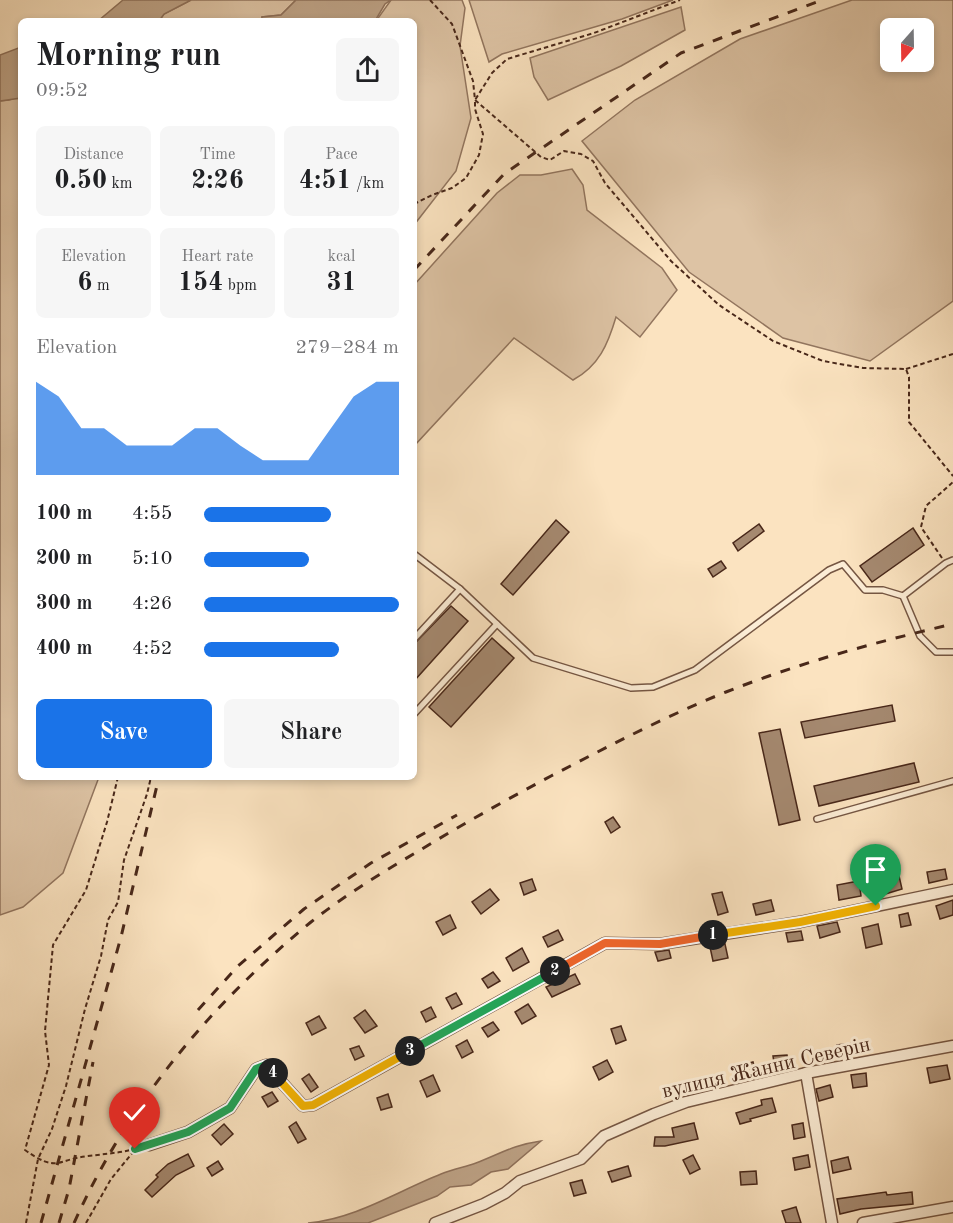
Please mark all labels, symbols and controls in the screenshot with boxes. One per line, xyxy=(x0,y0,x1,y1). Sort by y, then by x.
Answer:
north arrow xyxy=(880,18,934,72)
map controls xyxy=(880,18,934,72)
button: share xyxy=(336,38,399,101)
text: Morning run xyxy=(36,40,221,73)
text: 09:52 xyxy=(36,81,88,101)
text: Distance xyxy=(63,147,124,163)
text: Time xyxy=(200,147,235,163)
text: Pace xyxy=(325,147,358,163)
text: 0.50 xyxy=(54,168,107,194)
text: 2:26 xyxy=(191,168,244,194)
text: 4:51 xyxy=(299,168,351,194)
text: km xyxy=(107,176,133,192)
text: /km xyxy=(351,176,384,192)
text: Elevation xyxy=(61,249,126,265)
text: Heart rate xyxy=(182,249,253,265)
text: kcal xyxy=(328,249,355,265)
text: 6 xyxy=(77,270,92,296)
text: 154 xyxy=(178,270,223,296)
text: 31 xyxy=(326,270,357,296)
text: m xyxy=(92,278,110,294)
text: bpm xyxy=(223,278,257,294)
text: Elevation xyxy=(36,338,117,358)
text: 279–284 m xyxy=(296,338,399,358)
text: 100 m xyxy=(36,504,92,524)
text: 4:55 xyxy=(132,504,172,524)
text: 200 m xyxy=(36,549,92,569)
text: 5:10 xyxy=(132,549,172,569)
text: 300 m xyxy=(36,594,92,614)
text: 4:26 xyxy=(132,594,172,614)
text: 400 m xyxy=(36,639,92,659)
text: 4:52 xyxy=(132,639,172,659)
button: Save xyxy=(36,699,212,768)
button: Share xyxy=(224,699,399,768)
pin xyxy=(850,844,901,906)
icon: arrive xyxy=(859,853,892,886)
pin: 1 xyxy=(698,920,728,950)
text: 1 xyxy=(708,927,718,943)
pin: 2 xyxy=(540,956,570,986)
text: 2 xyxy=(550,963,560,979)
street label: вулиця Жанни Северін xyxy=(660,1034,873,1103)
pin: 3 xyxy=(395,1036,425,1066)
text: 3 xyxy=(405,1043,415,1059)
pin: 4 xyxy=(258,1058,288,1088)
text: 4 xyxy=(268,1065,278,1081)
pin xyxy=(109,1087,160,1149)
icon: check xyxy=(118,1096,151,1129)

